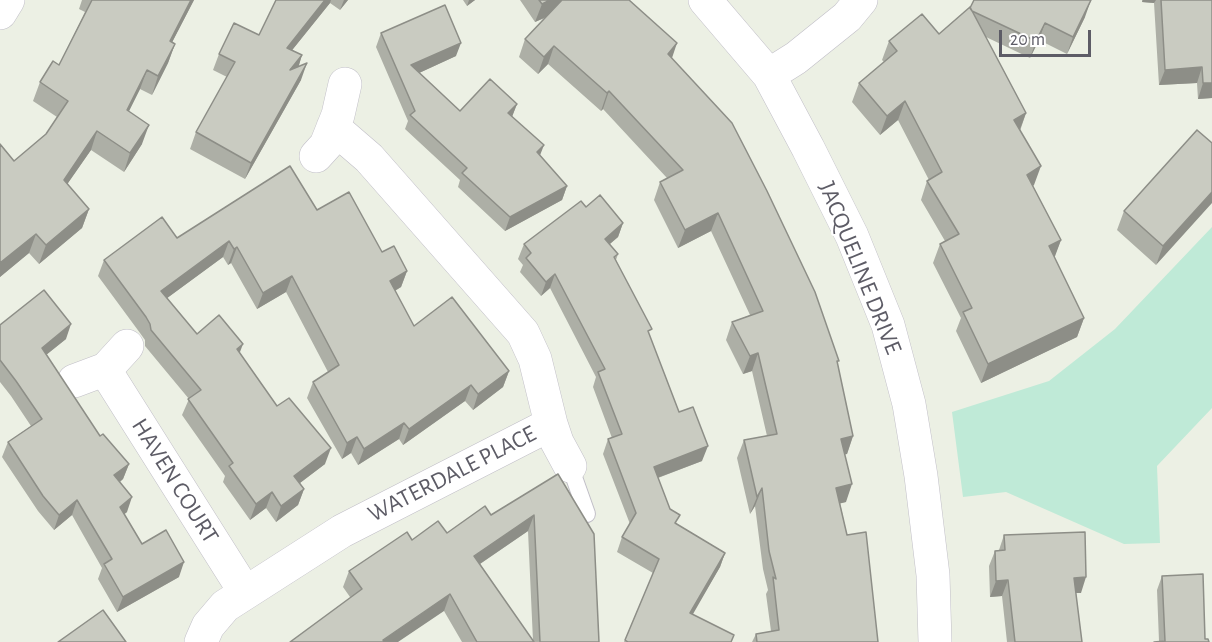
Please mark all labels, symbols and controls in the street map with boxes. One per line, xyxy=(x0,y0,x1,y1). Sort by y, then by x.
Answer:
scale bar xyxy=(1002,18,1094,56)
text: 20 m xyxy=(1010,31,1045,49)
street label: JACQUELINE DRIVE xyxy=(812,177,908,359)
street label: HAVEN COURT xyxy=(125,413,225,549)
street label: WATERDALE PLACE xyxy=(363,419,541,529)

